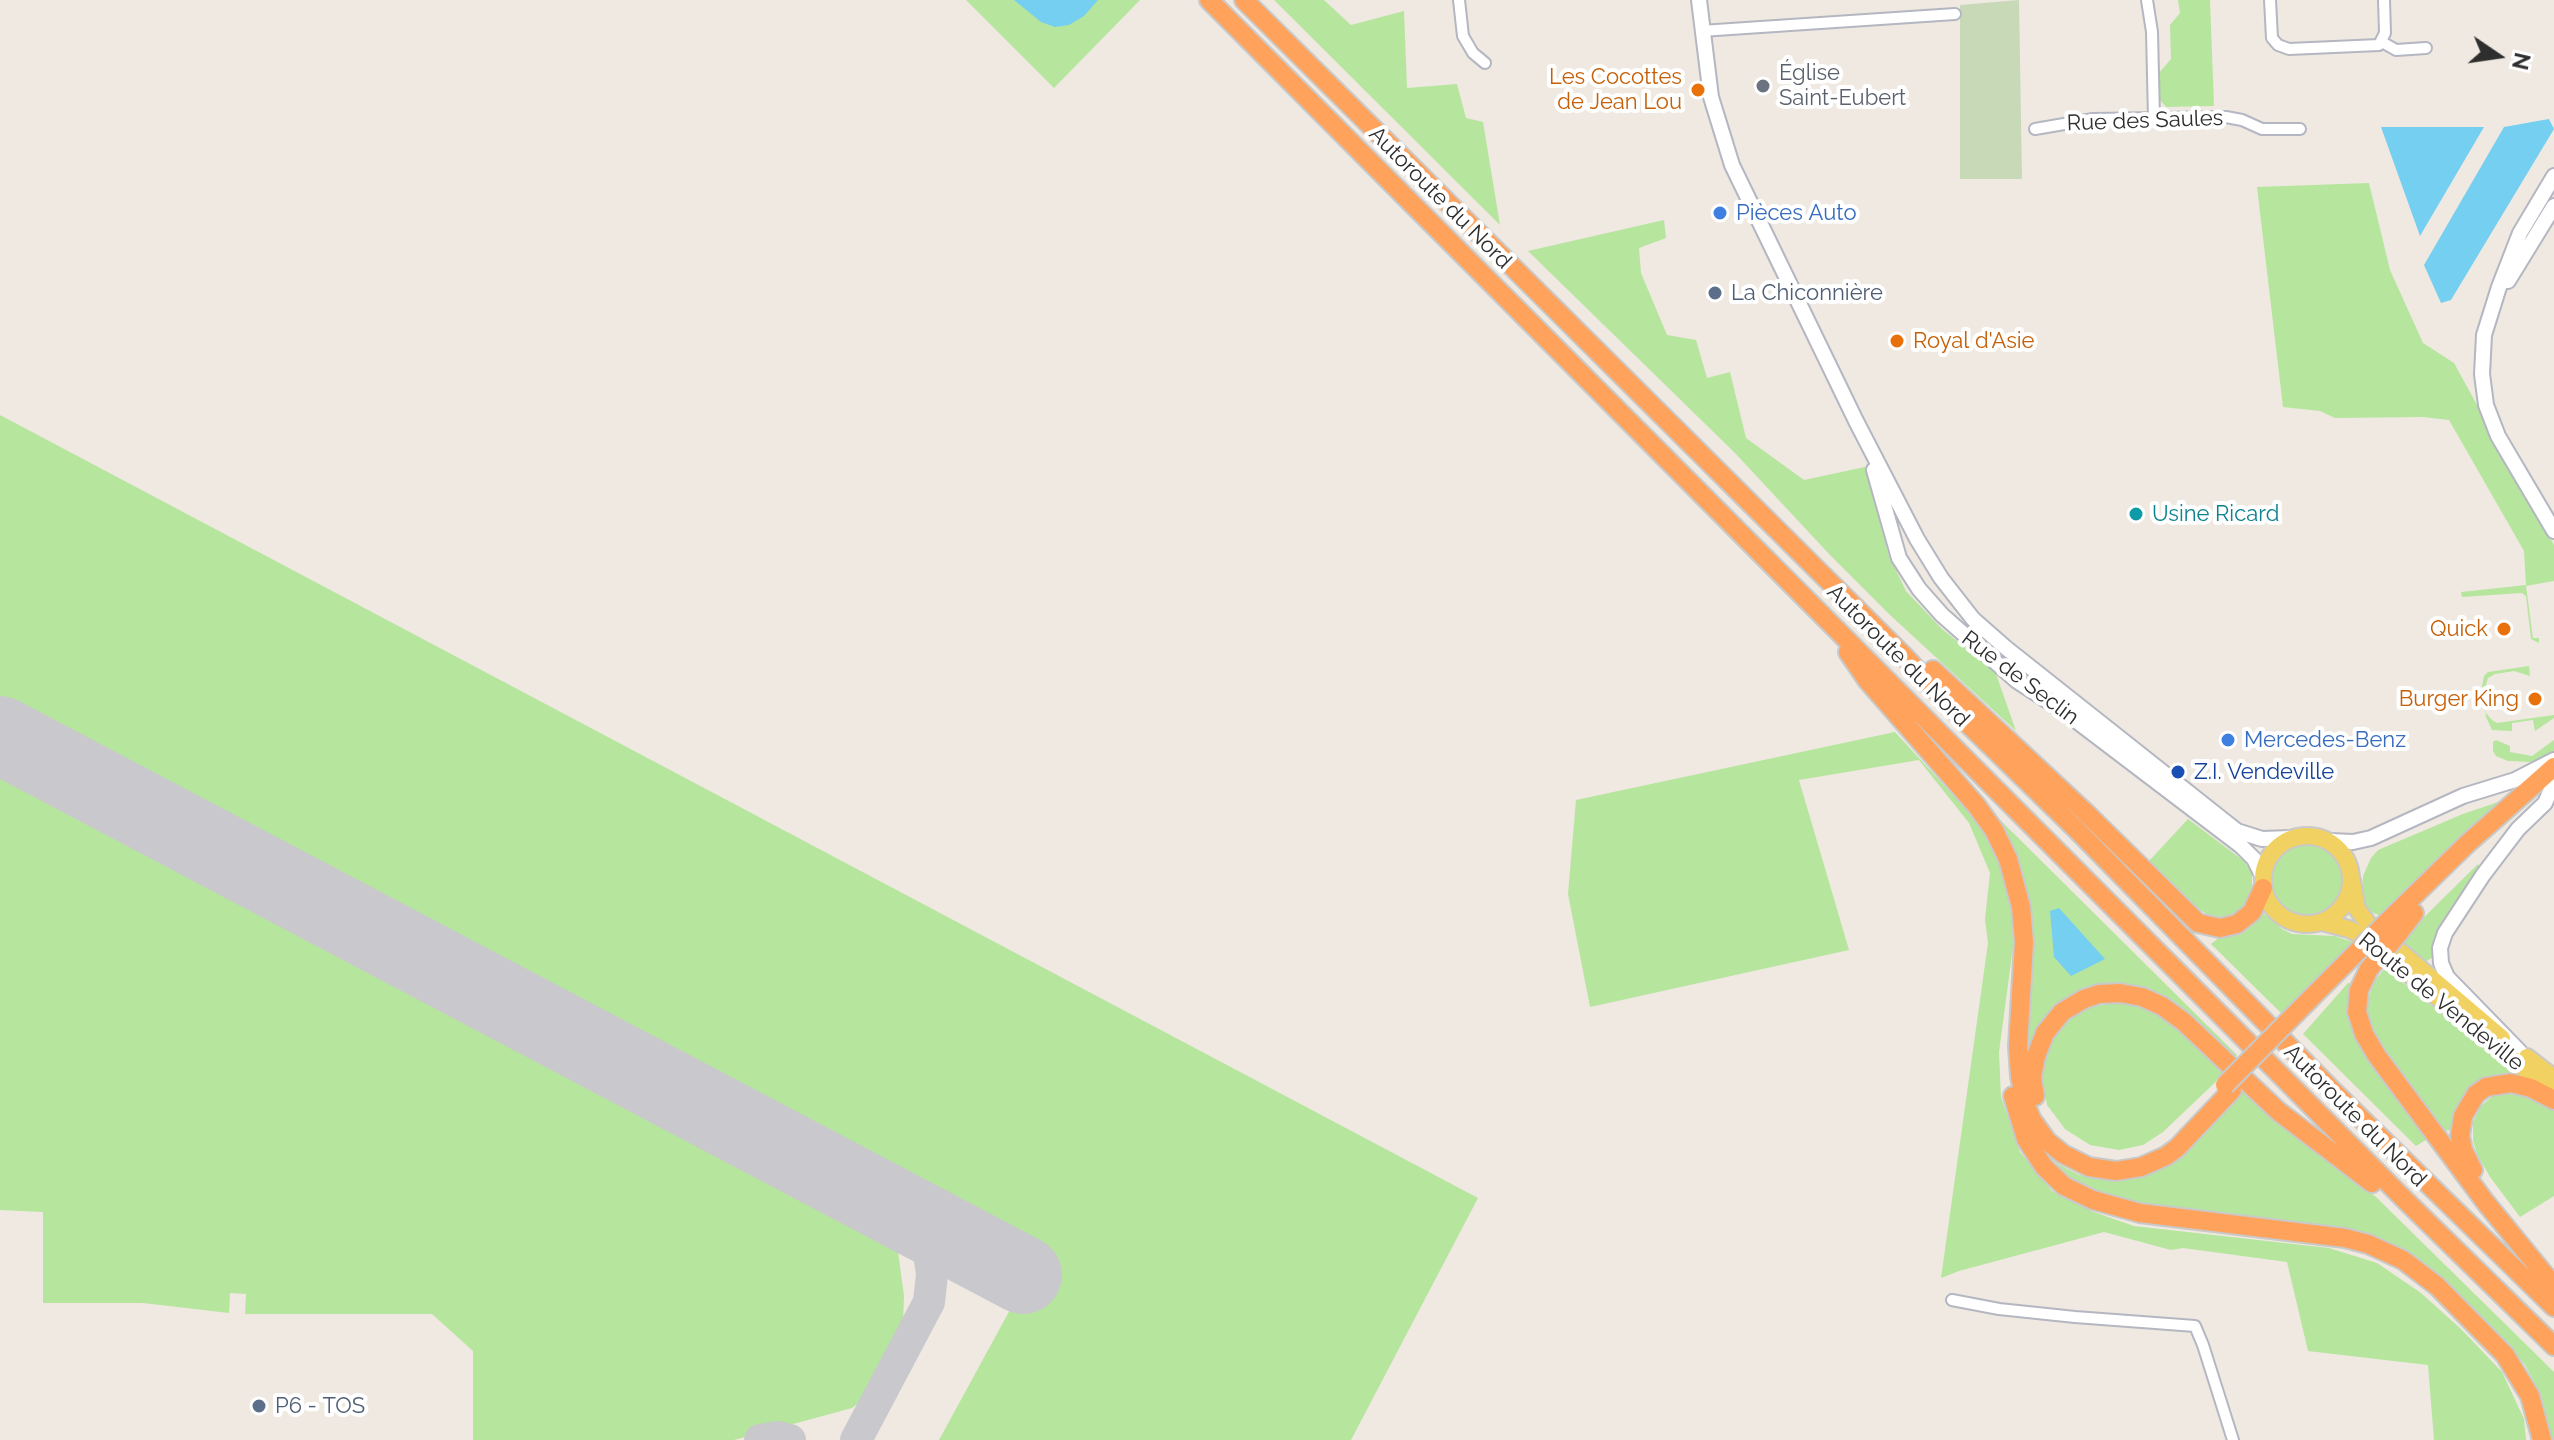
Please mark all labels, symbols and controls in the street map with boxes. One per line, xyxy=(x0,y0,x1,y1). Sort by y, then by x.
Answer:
north arrow xyxy=(2458,16,2538,96)
text: N xyxy=(2507,50,2536,72)
place label: Église Saint-Eubert xyxy=(1779,60,1906,112)
place label: Les Cocottes de Jean Lou xyxy=(1549,64,1682,116)
marker: Église Saint-Eubert xyxy=(1754,77,1772,95)
marker: Les Cocottes de Jean Lou xyxy=(1689,81,1707,99)
street label: Rue des Saules xyxy=(2066,105,2224,137)
street label: Autoroute du Nord xyxy=(1363,121,1517,275)
place label: Pièces Auto xyxy=(1736,200,1856,226)
marker: Pièces Auto xyxy=(1711,204,1729,222)
place label: La Chiconnière xyxy=(1731,280,1883,306)
marker: La Chiconnière xyxy=(1706,284,1724,302)
place label: Royal d'Asie xyxy=(1913,328,2035,354)
marker: Royal d'Asie xyxy=(1888,332,1906,350)
place label: Usine Ricard xyxy=(2152,501,2279,527)
marker: Usine Ricard xyxy=(2127,505,2145,523)
street label: Autoroute du Nord xyxy=(1821,579,1975,733)
place label: Quick xyxy=(2430,616,2488,642)
marker: Quick xyxy=(2495,620,2513,638)
street label: Rue de Seclin xyxy=(1956,625,2084,731)
place label: Burger King xyxy=(2399,686,2519,712)
marker: Burger King xyxy=(2526,690,2544,708)
place label: Mercedes-Benz xyxy=(2244,727,2406,753)
marker: Mercedes-Benz xyxy=(2219,731,2237,749)
place label: Z.I. Vendeville xyxy=(2194,759,2334,785)
marker: Z.I. Vendeville xyxy=(2169,763,2187,781)
street label: Route de Vendeville xyxy=(2353,927,2529,1077)
street label: Autoroute du Nord xyxy=(2278,1039,2432,1193)
place label: P6 - TOS xyxy=(275,1393,365,1419)
marker: P6 - TOS xyxy=(250,1397,268,1415)

